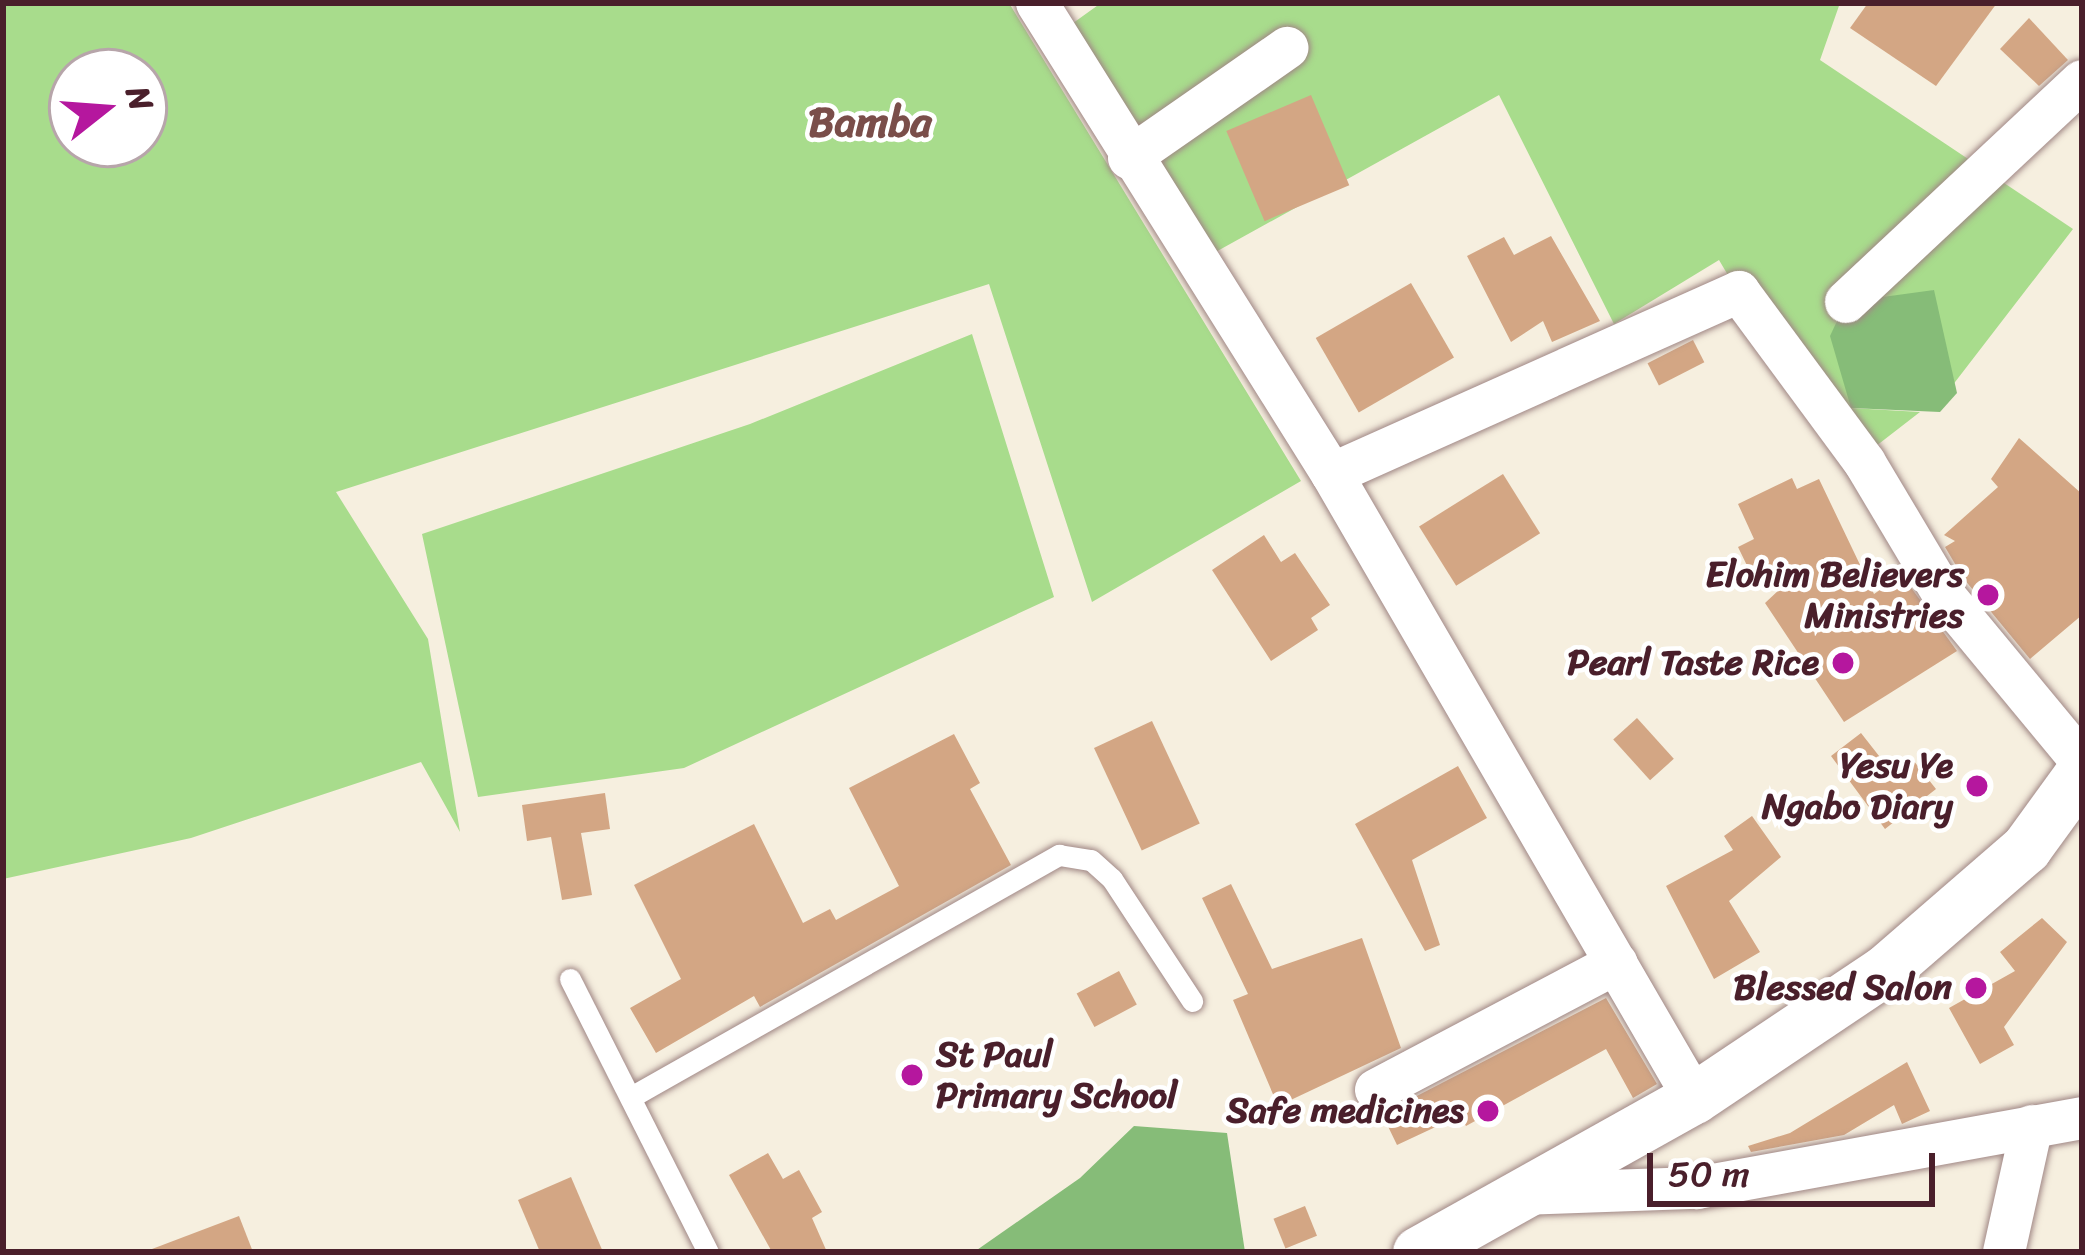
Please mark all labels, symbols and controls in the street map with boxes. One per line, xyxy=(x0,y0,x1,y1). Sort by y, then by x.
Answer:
north arrow xyxy=(48,48,168,168)
text: N xyxy=(108,79,171,118)
district label: Bamba xyxy=(808,97,932,147)
place label: Elohim Believers Ministries xyxy=(1704,552,1964,637)
marker: Elohim Believers Ministries xyxy=(1975,582,2001,608)
place label: Pearl Taste Rice xyxy=(1563,641,1819,685)
marker: Pearl Taste Rice xyxy=(1830,650,1856,676)
place label: Yesu Ye Ngabo Diary xyxy=(1762,743,1953,828)
marker: Yesu Ye Ngabo Diary xyxy=(1964,773,1990,799)
place label: Blessed Salon xyxy=(1734,966,1952,1010)
marker: Blessed Salon xyxy=(1963,975,1989,1001)
place label: St Paul Primary School xyxy=(936,1032,1177,1117)
marker: St Paul Primary School xyxy=(899,1062,925,1088)
place label: Safe medicines xyxy=(1222,1089,1464,1133)
marker: Safe medicines xyxy=(1475,1098,1501,1124)
scale bar xyxy=(1653,1129,1941,1203)
text: 50 m xyxy=(1668,1142,1750,1206)

